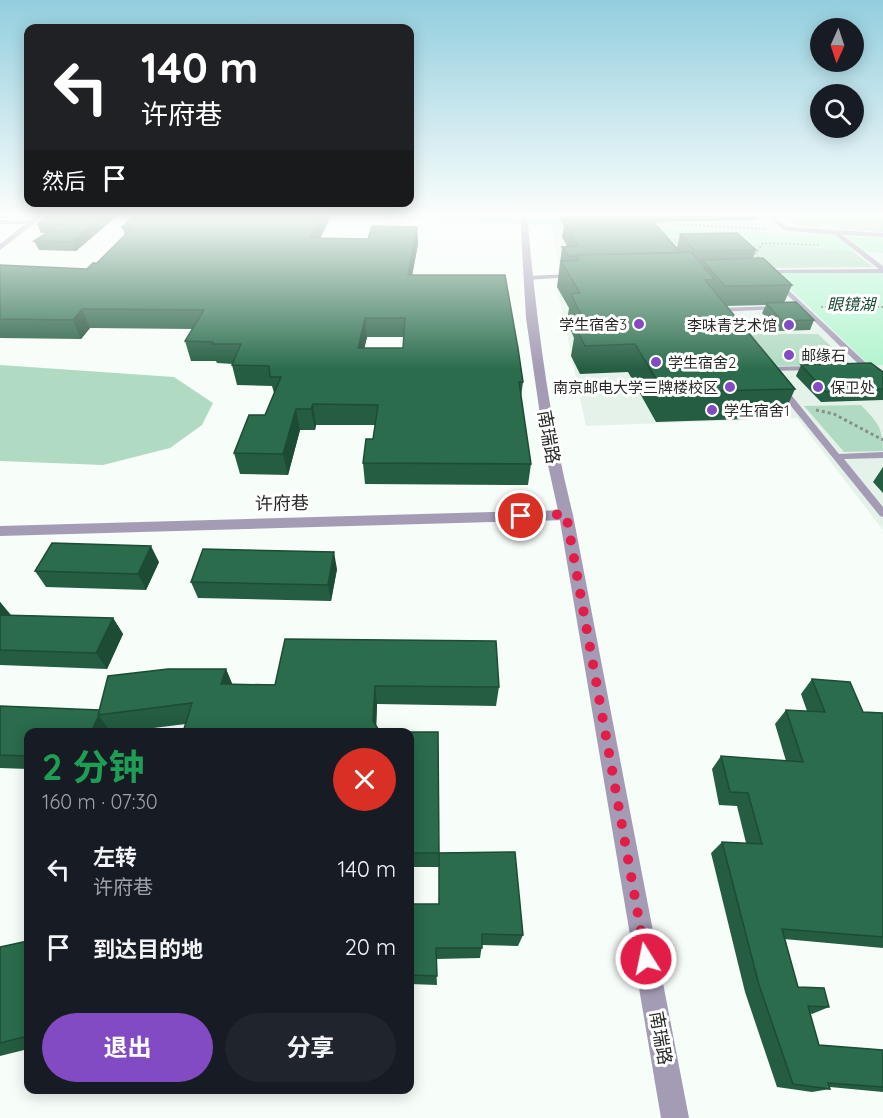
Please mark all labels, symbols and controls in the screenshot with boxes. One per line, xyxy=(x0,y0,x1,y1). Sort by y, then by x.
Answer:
north arrow xyxy=(810,18,864,72)
map controls xyxy=(810,18,864,138)
text: 140 m xyxy=(141,41,258,94)
icon: left xyxy=(42,48,120,126)
button: search xyxy=(810,84,864,138)
text: 许府巷 xyxy=(141,97,222,131)
icon: arrive xyxy=(98,162,131,195)
text: 然后 xyxy=(42,167,86,195)
water label: 眼镜湖 xyxy=(827,294,878,314)
place label: 学生宿舍3 xyxy=(559,315,627,334)
place label: 李味青艺术馆 xyxy=(687,316,777,335)
marker: 学生宿舍3 xyxy=(632,317,646,331)
marker: 李味青艺术馆 xyxy=(782,318,796,332)
place label: 邮缘石 xyxy=(801,346,846,365)
marker: 邮缘石 xyxy=(782,348,796,362)
place label: 学生宿舍2 xyxy=(668,353,736,372)
marker: 学生宿舍2 xyxy=(649,355,663,369)
place label: 南京邮电大学三牌楼校区 xyxy=(553,378,718,397)
place label: 保卫处 xyxy=(830,378,875,397)
marker: 南京邮电大学三牌楼校区 xyxy=(723,380,737,394)
marker: 保卫处 xyxy=(811,380,825,394)
place label: 学生宿舍1 xyxy=(724,401,790,420)
marker: 学生宿舍1 xyxy=(705,403,719,417)
street label: 南瑞路 xyxy=(533,408,565,466)
pin xyxy=(495,490,546,541)
street label: 许府巷 xyxy=(255,491,309,515)
icon: arrive xyxy=(504,499,537,532)
text: 2 分钟 xyxy=(42,744,145,789)
button: close xyxy=(333,748,396,811)
text: 160 m · 07:30 xyxy=(42,789,158,814)
text: 左转 xyxy=(93,843,137,871)
icon: left xyxy=(42,853,75,886)
text: 140 m xyxy=(337,855,396,883)
text: 许府巷 xyxy=(93,874,153,899)
position arrow xyxy=(614,927,678,991)
icon: arrive xyxy=(42,931,75,964)
text: 20 m xyxy=(345,933,396,961)
text: 到达目的地 xyxy=(93,935,203,963)
street label: 南瑞路 xyxy=(645,1009,677,1067)
button: 退出 xyxy=(42,1013,213,1082)
button: 分享 xyxy=(225,1013,396,1082)

